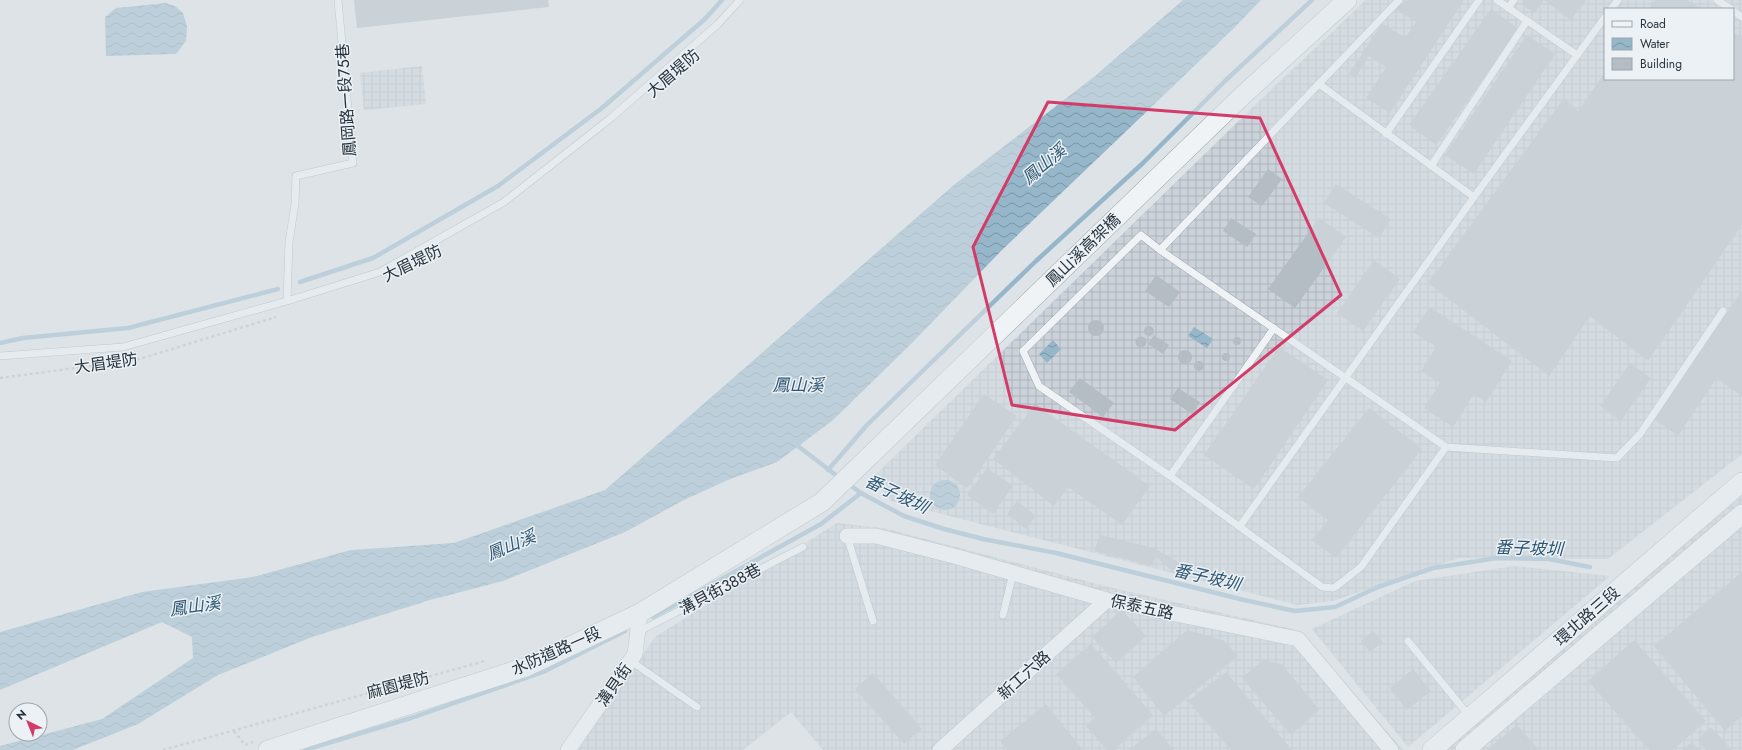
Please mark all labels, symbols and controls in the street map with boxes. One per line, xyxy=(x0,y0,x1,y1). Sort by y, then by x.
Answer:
legend xyxy=(1604,8,1734,80)
text: Road xyxy=(1640,15,1666,33)
text: Water xyxy=(1640,35,1671,53)
street label: 鳳岡路一段75巷 xyxy=(331,43,361,157)
street label: 大眉堤防 xyxy=(641,43,705,103)
text: Building xyxy=(1640,55,1682,73)
water label: 鳳山溪 xyxy=(1017,137,1073,190)
street label: 鳳山溪高架橋 xyxy=(1040,208,1126,292)
street label: 大眉堤防 xyxy=(378,239,446,287)
street label: 大眉堤防 xyxy=(73,347,139,379)
water label: 鳳山溪 xyxy=(773,373,825,397)
water label: 番子坡圳 xyxy=(861,469,936,521)
water label: 鳳山溪 xyxy=(483,523,541,566)
water label: 番子坡圳 xyxy=(1495,535,1566,561)
street label: 溝貝街388巷 xyxy=(675,558,765,620)
water label: 番子坡圳 xyxy=(1171,558,1246,597)
street label: 環北路三段 xyxy=(1549,581,1625,651)
street label: 保泰五路 xyxy=(1108,589,1176,625)
water label: 鳳山溪 xyxy=(168,590,224,621)
street label: 水防道路一段 xyxy=(507,621,605,681)
street label: 新工六路 xyxy=(993,645,1055,705)
street label: 溝貝街 xyxy=(591,659,637,711)
street label: 麻園堤防 xyxy=(364,666,432,704)
north arrow xyxy=(8,702,48,742)
text: N xyxy=(13,706,30,724)

